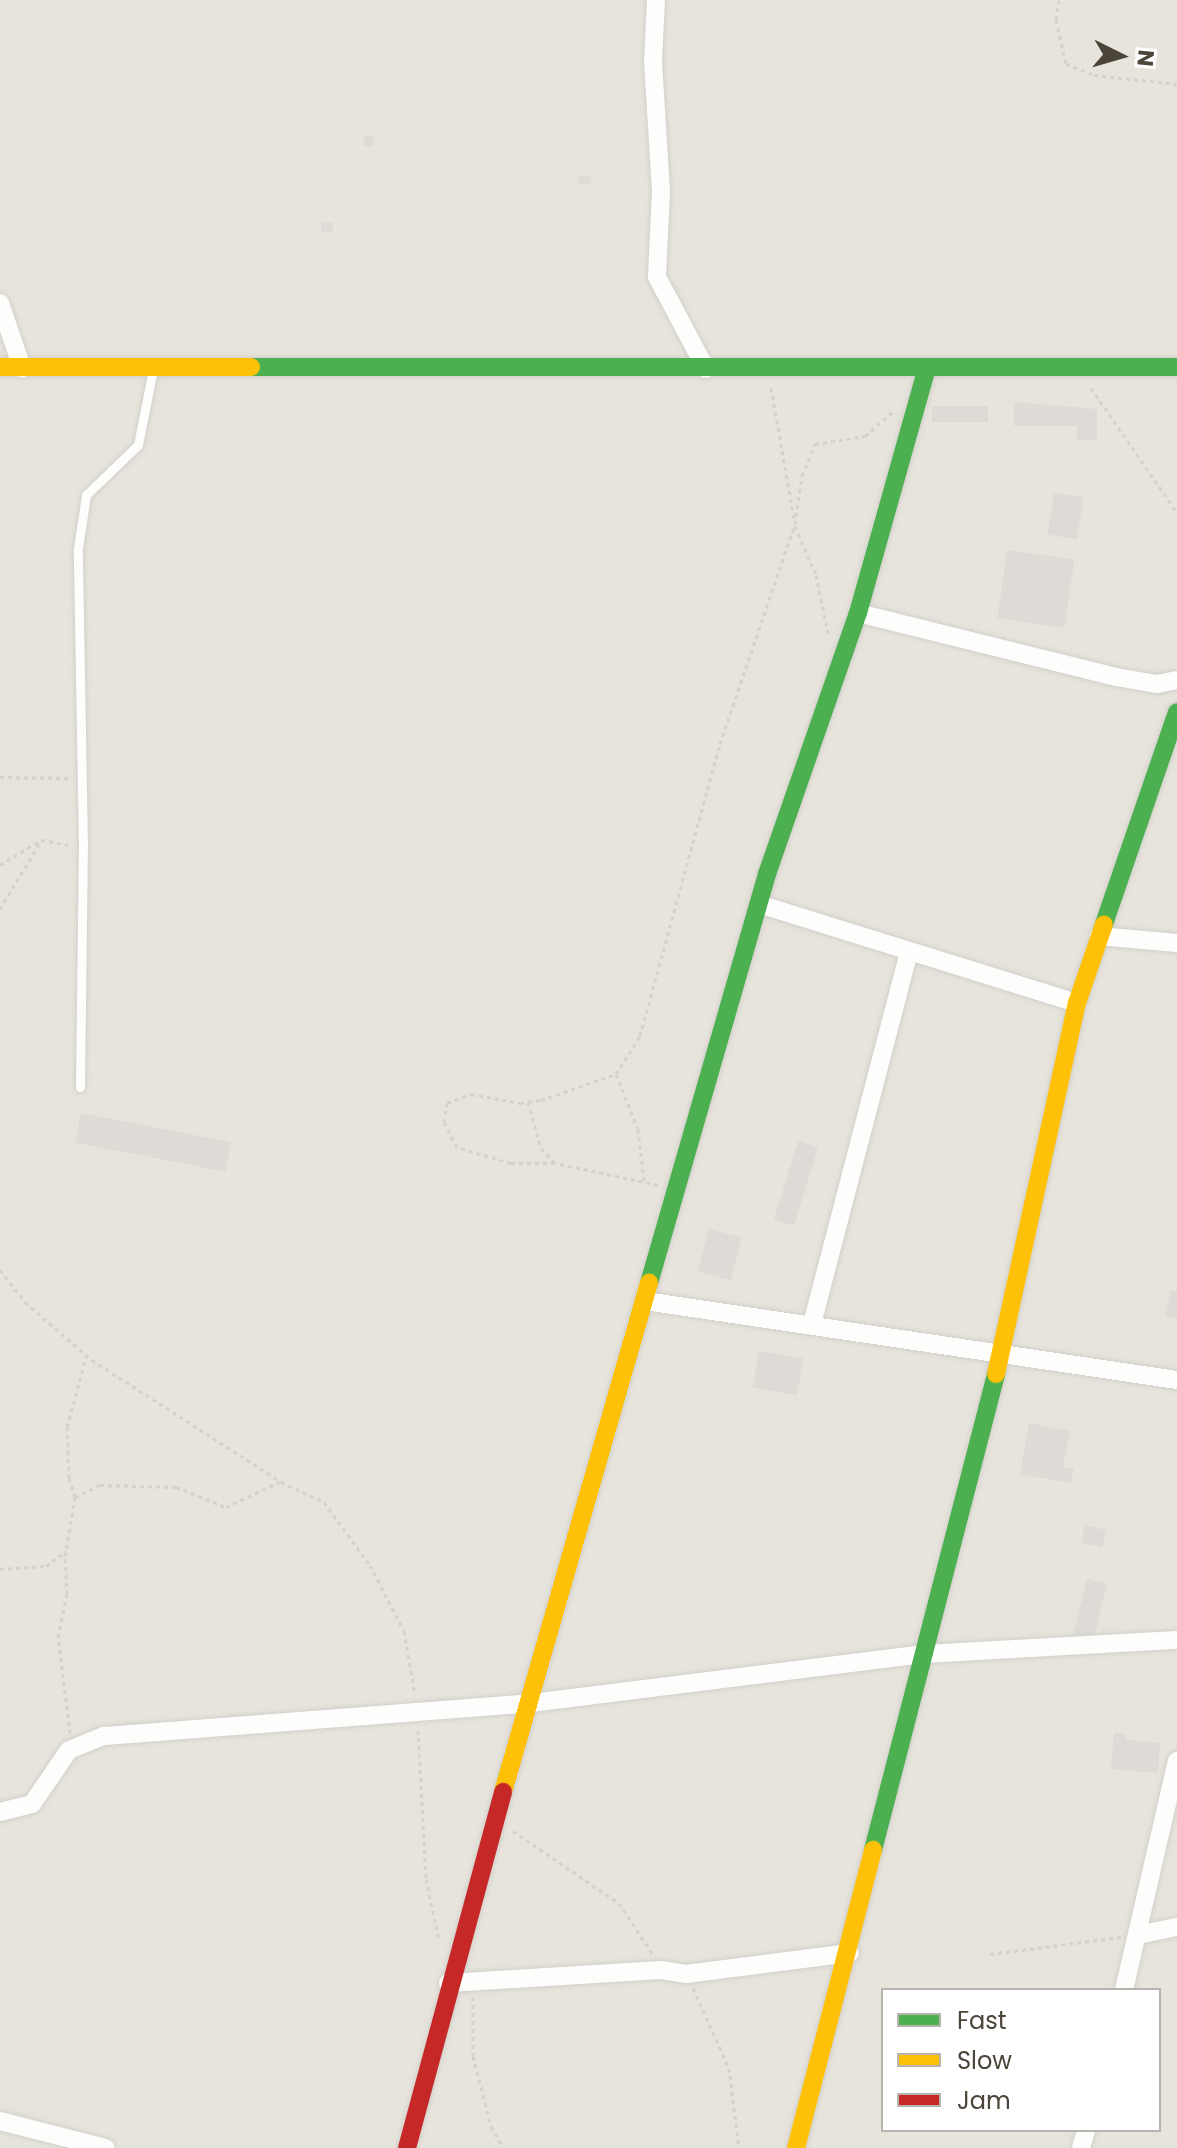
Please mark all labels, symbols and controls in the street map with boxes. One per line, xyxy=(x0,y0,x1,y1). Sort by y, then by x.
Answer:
north arrow xyxy=(1081,16,1161,96)
text: N xyxy=(1129,49,1162,68)
legend xyxy=(881,1988,1161,2132)
text: Fast xyxy=(957,2004,1007,2037)
text: Slow xyxy=(957,2044,1012,2077)
text: Jam xyxy=(957,2084,1011,2117)

